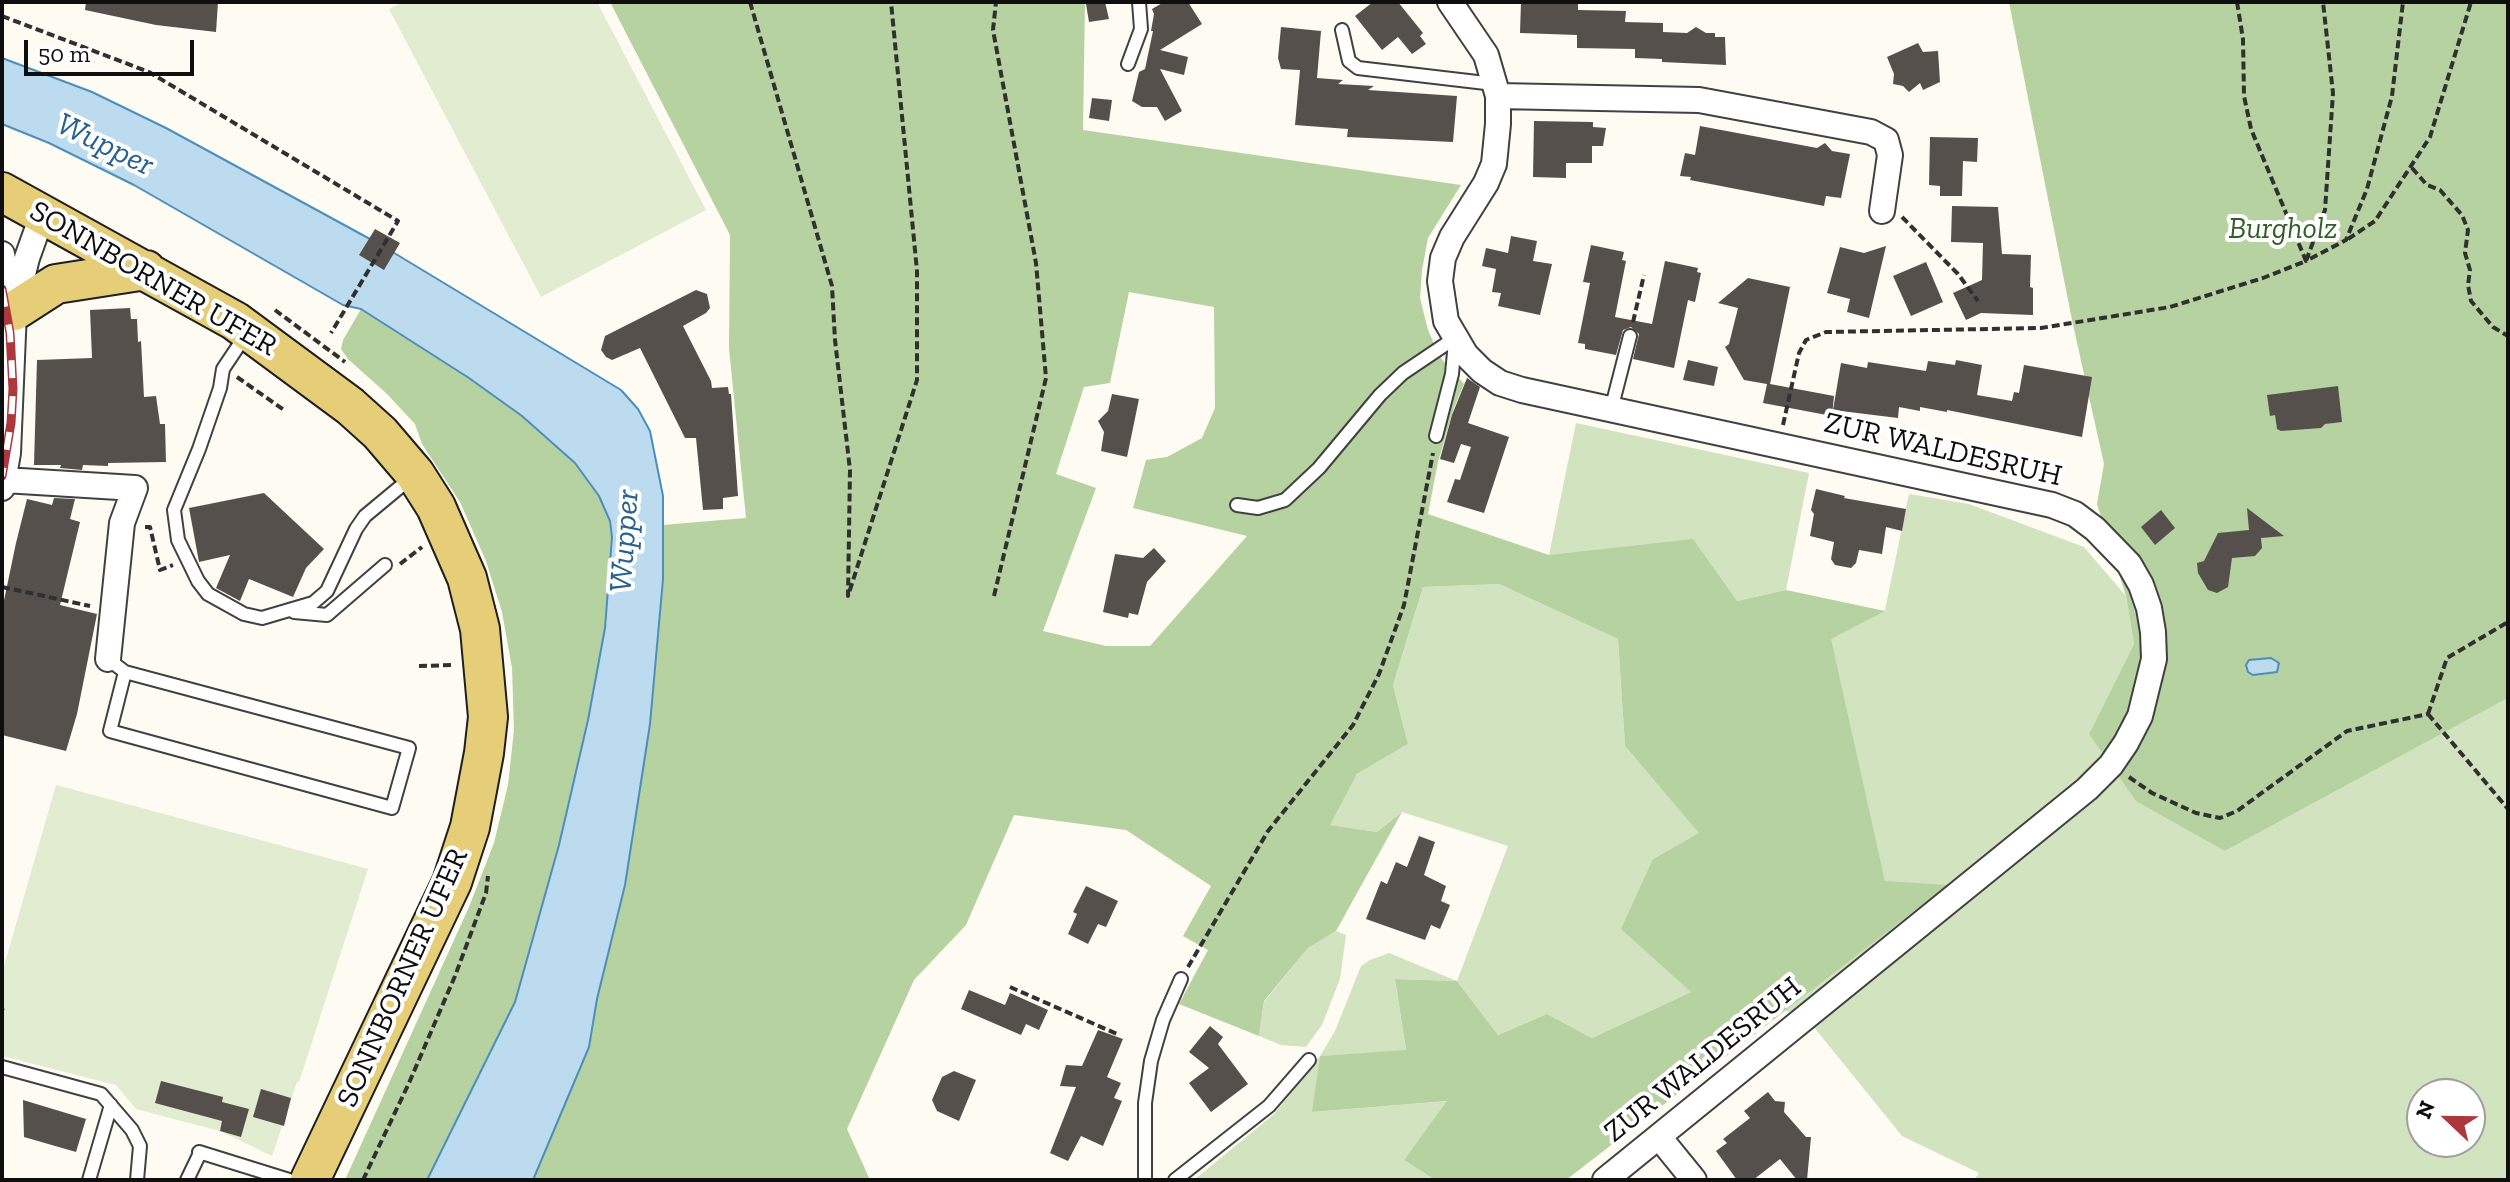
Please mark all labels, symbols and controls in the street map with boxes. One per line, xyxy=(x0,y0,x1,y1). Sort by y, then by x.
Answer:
scale bar xyxy=(28,24,198,74)
text: 50 m xyxy=(38,39,90,68)
water label: Wupper xyxy=(50,105,160,185)
street label: SONNBORNER UFER xyxy=(23,194,283,364)
park label: Burgholz xyxy=(2228,211,2338,247)
street label: ZUR WALDESRUH xyxy=(1821,405,2065,495)
water label: Wupper xyxy=(602,488,648,594)
street label: SONNBORNER UFER xyxy=(330,843,476,1113)
street label: ZUR WALDESRUH xyxy=(1597,970,1809,1150)
north arrow xyxy=(2406,1078,2486,1158)
text: N xyxy=(2409,1097,2441,1122)

